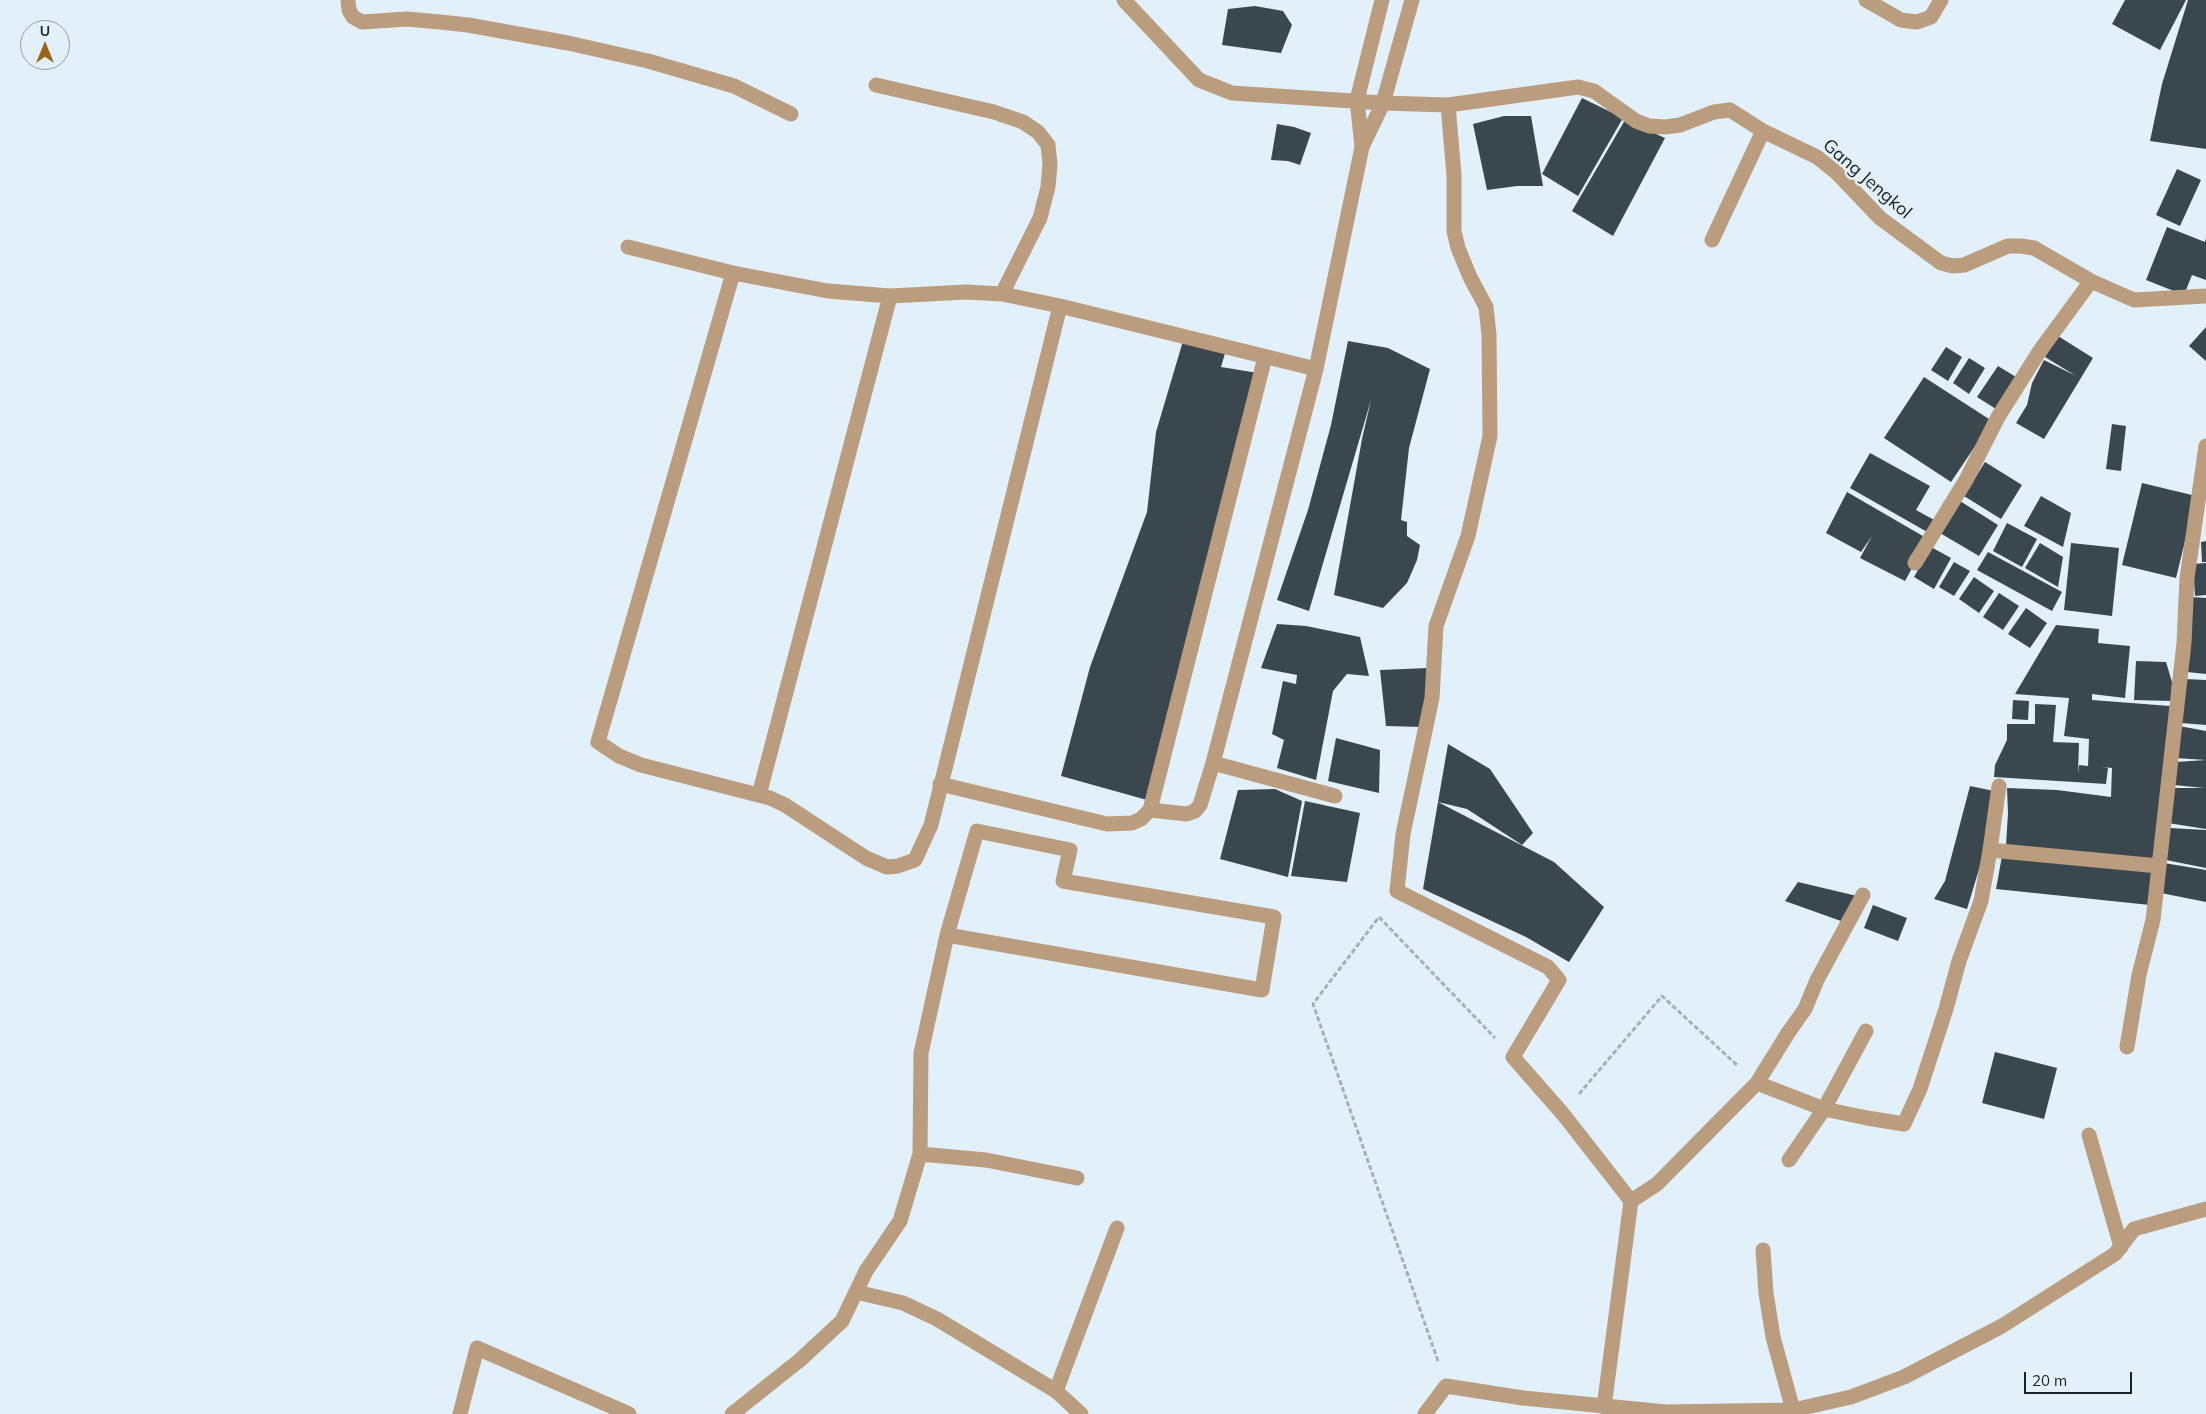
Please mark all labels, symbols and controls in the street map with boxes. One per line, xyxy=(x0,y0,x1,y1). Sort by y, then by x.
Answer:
north arrow xyxy=(20,20,70,70)
text: U xyxy=(40,22,50,40)
street label: Gang Jengkol xyxy=(1818,135,1916,223)
scale bar xyxy=(2026,1362,2134,1394)
text: 20 m xyxy=(2032,1371,2067,1390)

